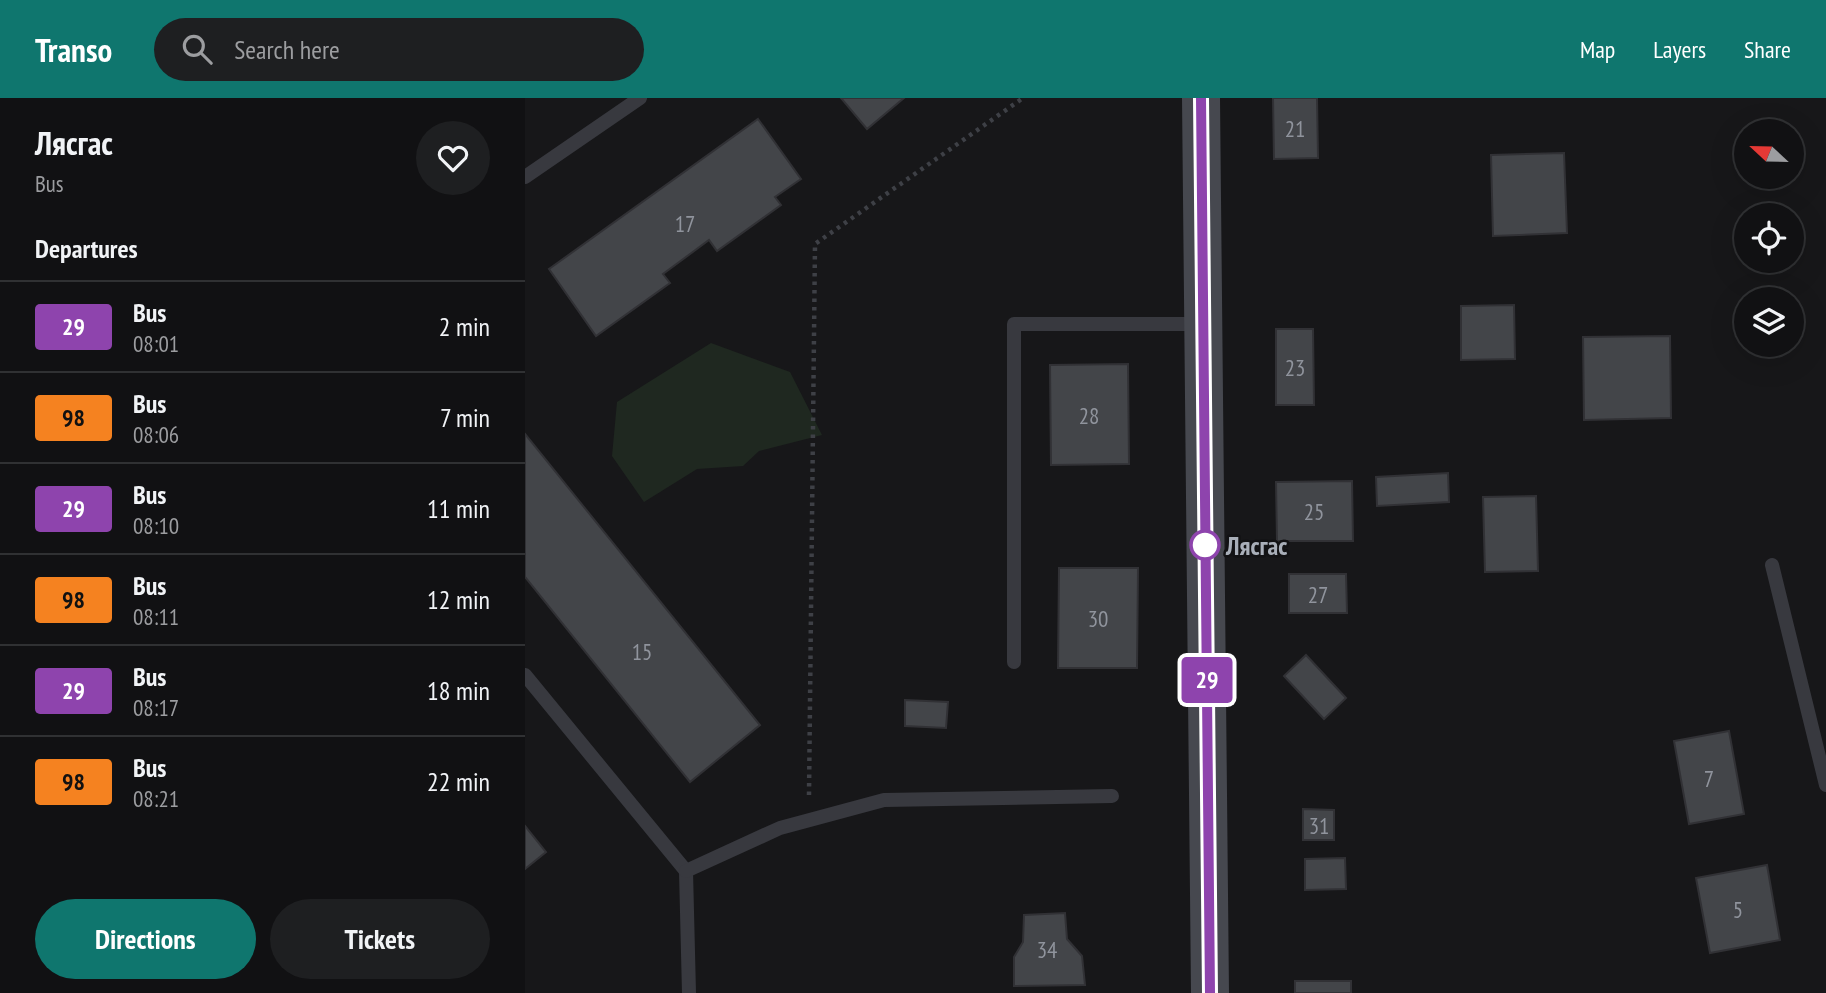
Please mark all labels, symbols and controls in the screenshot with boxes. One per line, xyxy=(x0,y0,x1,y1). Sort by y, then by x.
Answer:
search box xyxy=(154,18,644,81)
text: Transo xyxy=(35,28,112,71)
icon: search xyxy=(178,30,216,68)
text: Search here xyxy=(234,33,340,66)
text: Map xyxy=(1580,34,1615,65)
text: Layers xyxy=(1653,34,1706,65)
text: Share xyxy=(1744,34,1791,65)
house number: 21 xyxy=(1285,114,1305,143)
north arrow xyxy=(1734,119,1804,189)
map controls xyxy=(1734,119,1804,357)
text: Лясгас xyxy=(35,121,113,164)
button: heart xyxy=(416,121,490,195)
text: Bus xyxy=(35,169,64,198)
button: locate xyxy=(1734,203,1804,273)
house number: 17 xyxy=(675,209,695,238)
text: Departures xyxy=(35,232,138,265)
button: layers xyxy=(1734,287,1804,357)
text: Bus xyxy=(133,296,166,329)
text: 2 min xyxy=(439,310,490,343)
text: 29 xyxy=(62,311,85,342)
text: 08:01 xyxy=(133,329,179,358)
house number: 23 xyxy=(1285,353,1305,382)
text: Bus xyxy=(133,387,166,420)
text: 7 min xyxy=(440,401,490,434)
house number: 28 xyxy=(1079,401,1099,430)
text: 98 xyxy=(62,402,85,433)
text: 08:06 xyxy=(133,420,179,449)
text: Bus xyxy=(133,478,166,511)
text: 11 min xyxy=(427,492,490,525)
text: 29 xyxy=(62,493,85,524)
house number: 25 xyxy=(1304,497,1324,526)
text: 08:10 xyxy=(133,511,179,540)
place label: Лясгас xyxy=(1225,529,1287,562)
marker: Лясгас xyxy=(1190,530,1220,560)
text: Bus xyxy=(133,569,166,602)
house number: 27 xyxy=(1308,580,1328,609)
text: 12 min xyxy=(427,583,490,616)
text: 98 xyxy=(62,584,85,615)
text: 08:11 xyxy=(133,602,179,631)
house number: 30 xyxy=(1088,604,1108,633)
house number: 15 xyxy=(632,637,652,666)
line badge: 29 xyxy=(1175,657,1239,703)
text: Bus xyxy=(133,660,166,693)
text: 29 xyxy=(1196,664,1218,695)
text: 18 min xyxy=(427,674,490,707)
text: 29 xyxy=(62,675,85,706)
text: 08:17 xyxy=(133,693,179,722)
text: Bus xyxy=(133,751,166,784)
house number: 7 xyxy=(1704,764,1714,793)
text: 22 min xyxy=(427,765,490,798)
text: 98 xyxy=(62,766,85,797)
text: 08:21 xyxy=(133,784,179,813)
house number: 31 xyxy=(1309,811,1329,840)
house number: 5 xyxy=(1733,895,1743,924)
button: Directions xyxy=(35,899,256,979)
button: Tickets xyxy=(270,899,490,979)
house number: 34 xyxy=(1037,935,1057,964)

